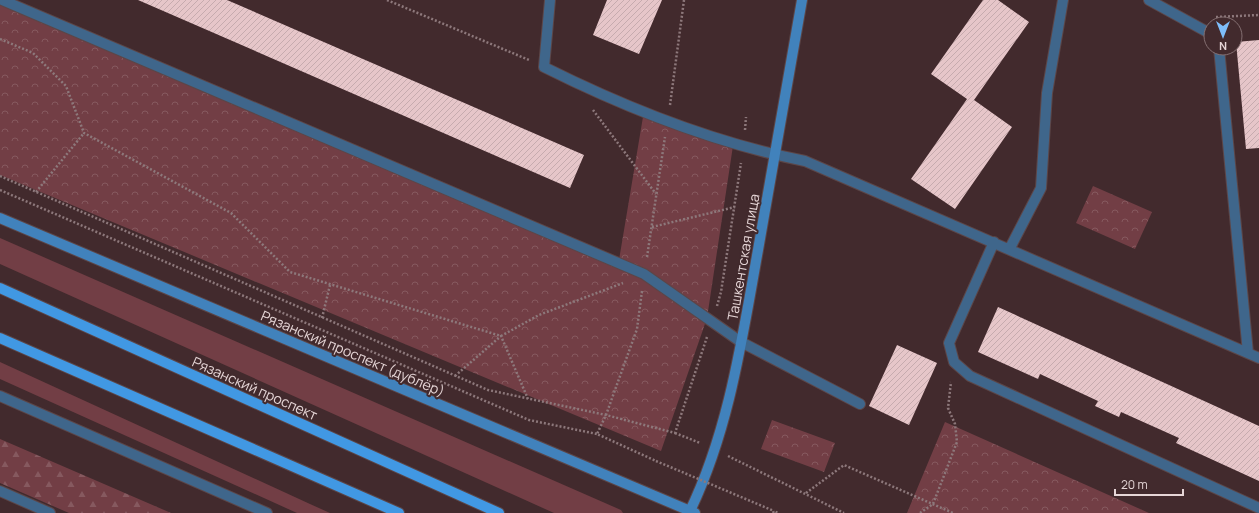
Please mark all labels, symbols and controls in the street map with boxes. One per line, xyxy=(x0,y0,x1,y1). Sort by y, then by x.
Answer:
north arrow xyxy=(1203,16,1243,56)
text: N xyxy=(1219,39,1227,54)
street label: Ташкентская улица xyxy=(722,192,764,322)
street label: Рязанский проспект (дублёр) xyxy=(258,306,448,400)
street label: Рязанский проспект xyxy=(189,352,321,424)
scale bar xyxy=(1115,471,1183,497)
text: 20 m xyxy=(1121,476,1148,493)

